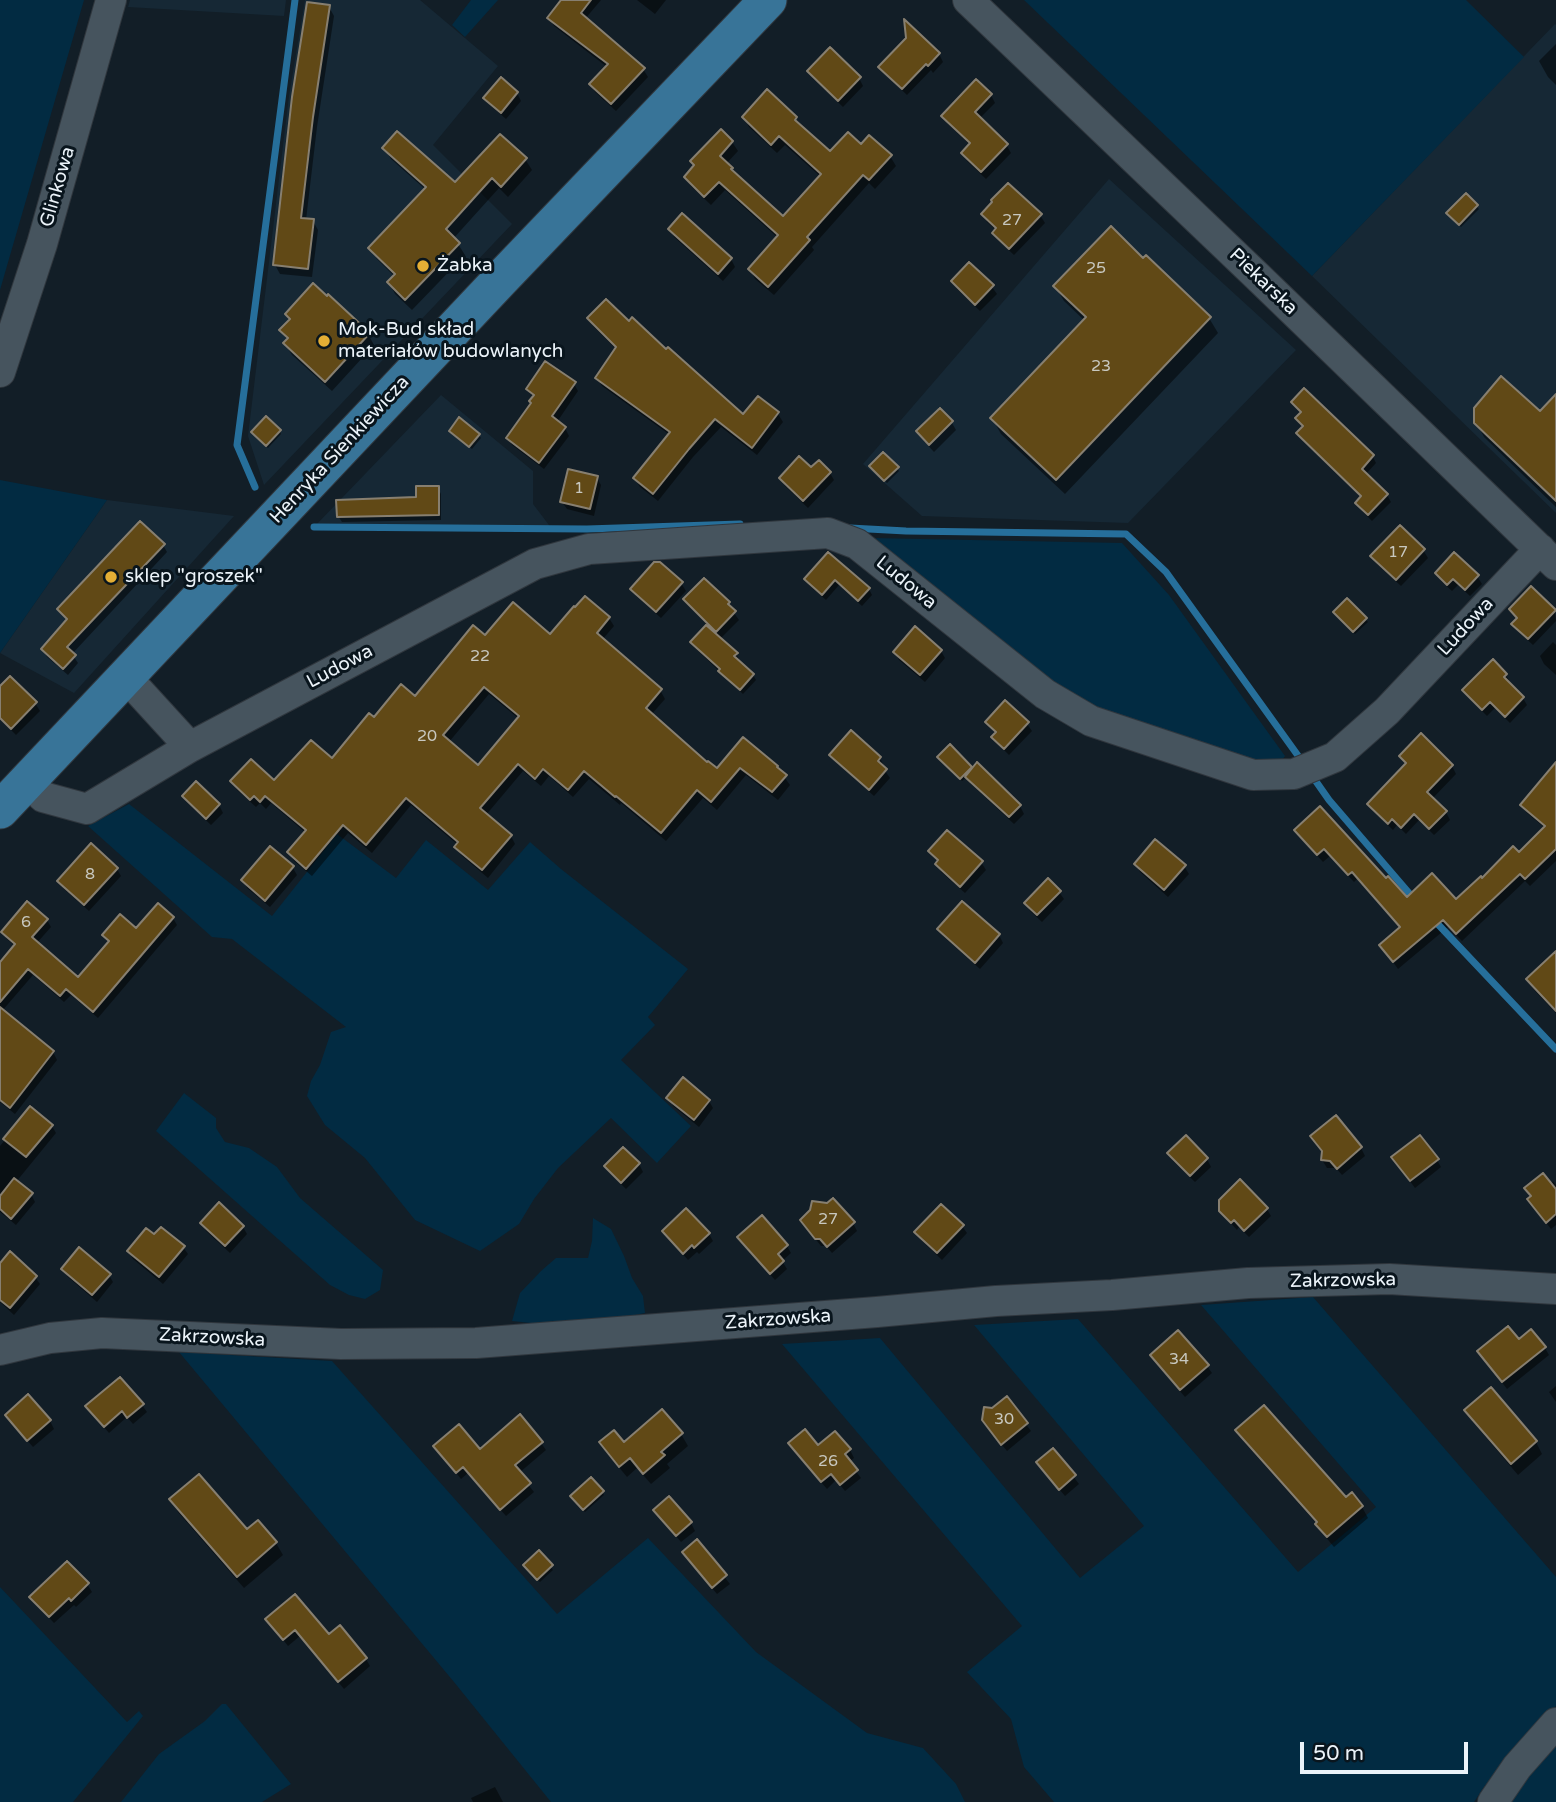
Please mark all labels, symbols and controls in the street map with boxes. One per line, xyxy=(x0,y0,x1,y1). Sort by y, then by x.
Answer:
street label: Glinkowa xyxy=(36,144,80,230)
house number: 27 xyxy=(1002,211,1022,231)
street label: Piekarska xyxy=(1224,244,1302,320)
place label: Żabka xyxy=(437,255,493,277)
marker: Żabka xyxy=(415,258,431,274)
house number: 25 xyxy=(1086,259,1106,279)
place label: Mok-Bud skład materiałów budowlanych xyxy=(338,319,563,363)
marker: Mok-Bud skład materiałów budowlanych xyxy=(316,333,332,349)
house number: 23 xyxy=(1091,357,1111,377)
street label: Henryka Sienkiewicza xyxy=(265,371,415,529)
house number: 1 xyxy=(574,479,584,499)
house number: 17 xyxy=(1388,543,1408,563)
street label: Ludowa xyxy=(871,552,941,614)
place label: sklep "groszek" xyxy=(125,566,263,588)
marker: sklep "groszek" xyxy=(103,569,119,585)
street label: Ludowa xyxy=(1433,593,1499,661)
street label: Ludowa xyxy=(303,640,377,694)
house number: 22 xyxy=(470,647,490,667)
house number: 20 xyxy=(417,727,437,747)
house number: 8 xyxy=(85,865,95,885)
house number: 6 xyxy=(21,913,31,933)
house number: 27 xyxy=(818,1210,838,1230)
street label: Zakrzowska xyxy=(1290,1269,1396,1293)
street label: Zakrzowska xyxy=(724,1305,832,1335)
street label: Zakrzowska xyxy=(158,1324,266,1352)
house number: 34 xyxy=(1169,1350,1189,1370)
house number: 30 xyxy=(994,1410,1014,1430)
house number: 26 xyxy=(818,1452,838,1472)
scale bar xyxy=(1304,1728,1472,1772)
text: 50 m xyxy=(1313,1741,1364,1766)

